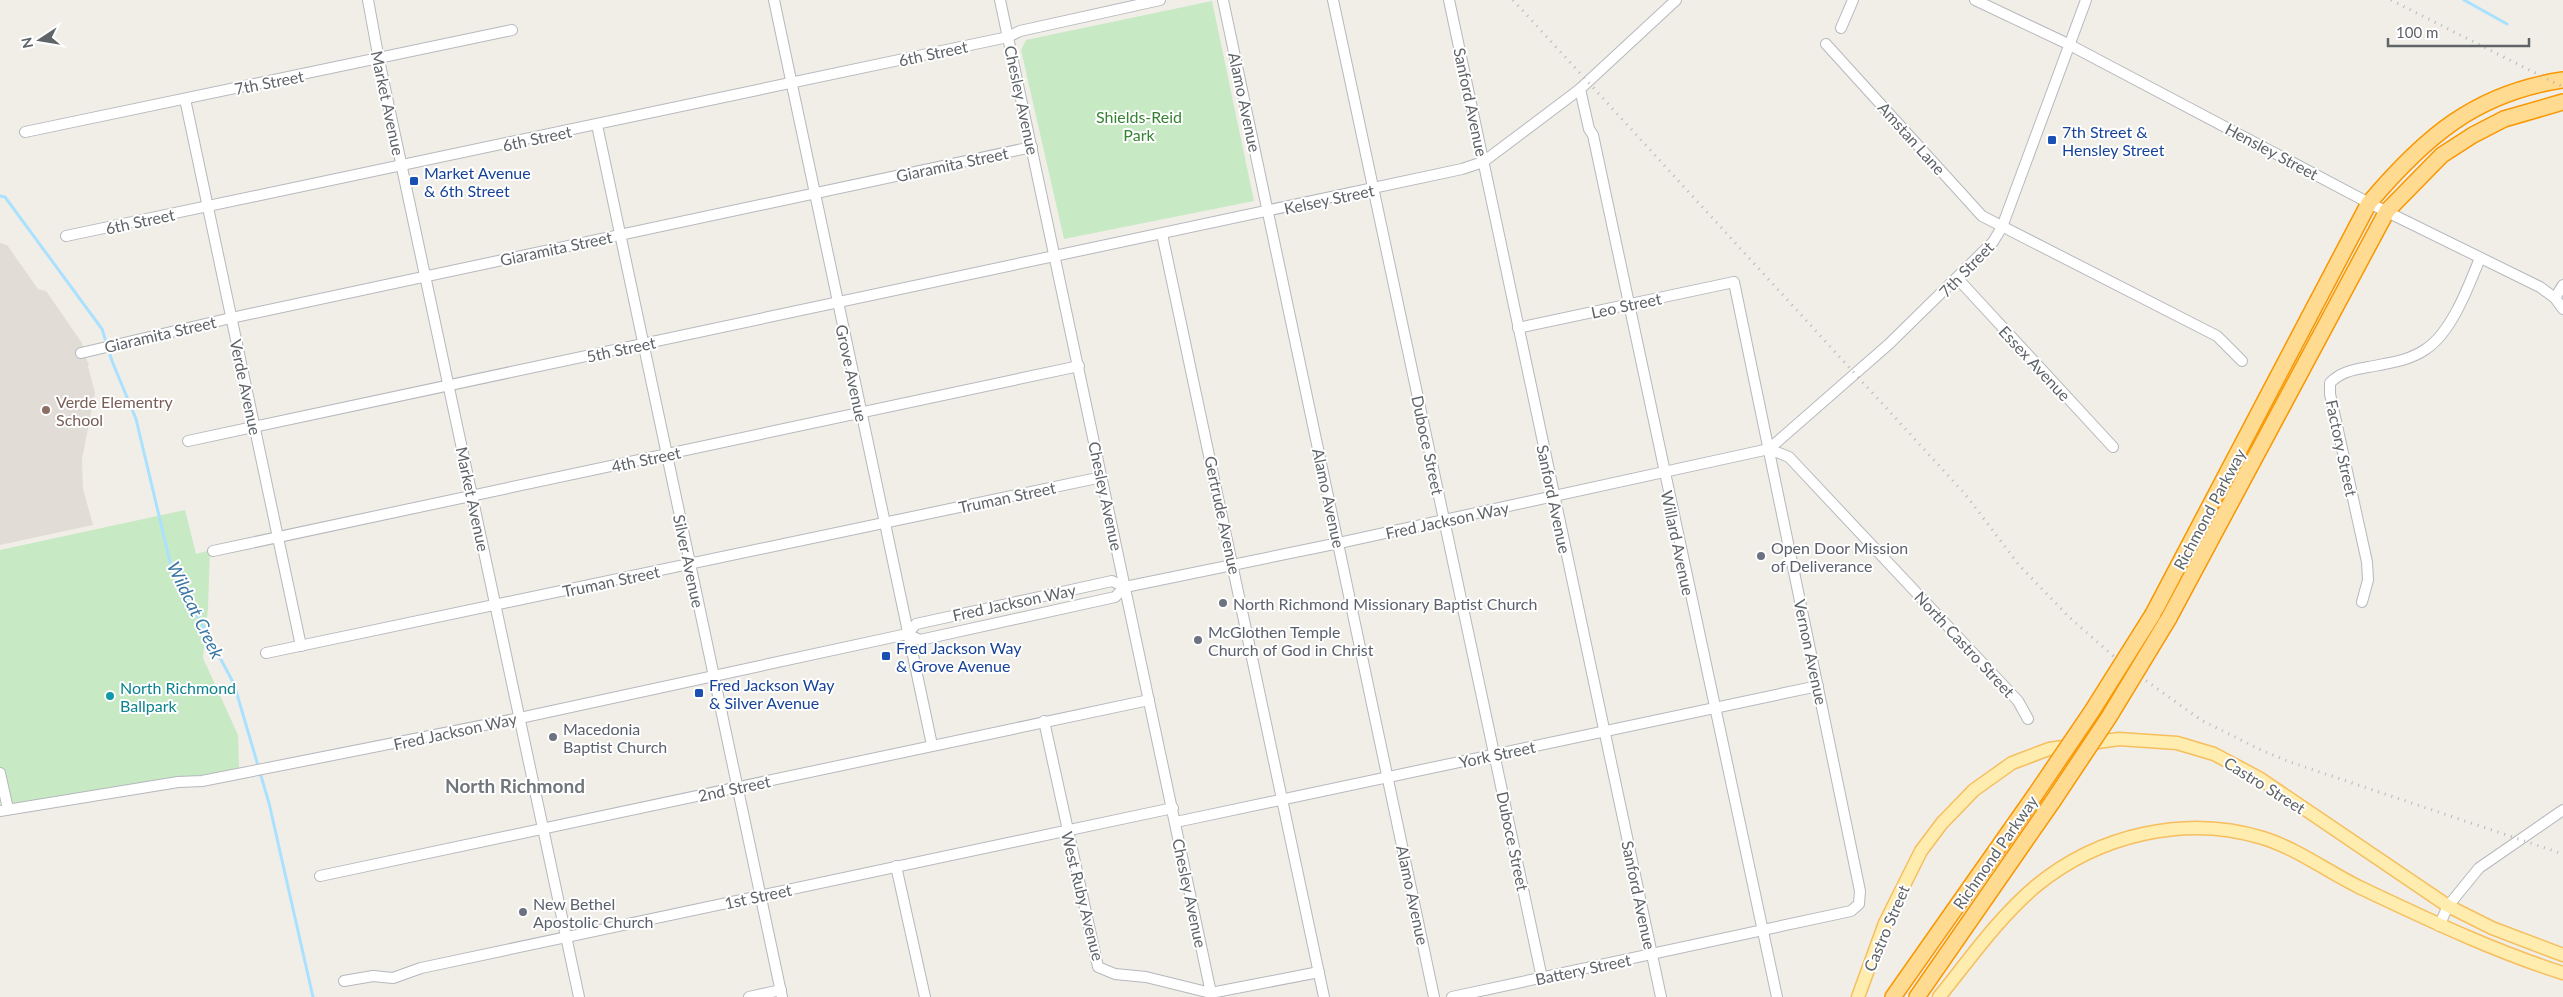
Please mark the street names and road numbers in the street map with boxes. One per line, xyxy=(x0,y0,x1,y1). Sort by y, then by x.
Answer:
street label: 6th Street xyxy=(897,36,970,70)
street label: Chesley Avenue xyxy=(1001,44,1043,156)
street label: Sanford Avenue xyxy=(1450,46,1492,158)
street label: Market Avenue xyxy=(368,49,408,157)
street label: Alamo Avenue xyxy=(1225,50,1265,154)
street label: 7th Street xyxy=(233,66,306,98)
street label: Amstan Lane xyxy=(1874,98,1950,178)
street label: Hensley Street xyxy=(2222,119,2322,184)
street label: 6th Street xyxy=(501,121,574,155)
street label: Giaramita Street xyxy=(894,143,1010,185)
street label: Kelsey Street xyxy=(1282,180,1376,218)
street label: 6th Street xyxy=(104,204,177,238)
street label: Giaramita Street xyxy=(498,227,614,269)
street label: 7th Street xyxy=(1935,237,1997,301)
street label: Leo Street xyxy=(1589,288,1663,322)
street label: Giaramita Street xyxy=(102,312,218,356)
street label: Essex Avenue xyxy=(1995,321,2075,405)
street label: Grove Avenue xyxy=(832,323,872,423)
street label: 5th Street xyxy=(585,332,658,366)
street label: Verde Avenue xyxy=(227,337,265,437)
street label: Duboce Street xyxy=(1408,394,1448,497)
street label: Factory Street xyxy=(2323,398,2362,498)
street label: Chesley Avenue xyxy=(1085,440,1127,552)
street label: 4th Street xyxy=(610,442,683,476)
street label: Sanford Avenue xyxy=(1533,443,1575,555)
street label: Market Avenue xyxy=(453,445,493,553)
street label: Richmond Parkway xyxy=(2169,445,2249,573)
street label: Alamo Avenue xyxy=(1309,446,1349,550)
street label: Gertrude Avenue xyxy=(1201,454,1245,576)
street label: Truman Street xyxy=(957,477,1057,517)
street label: Willard Avenue xyxy=(1658,489,1698,597)
street label: Fred Jackson Way xyxy=(1384,498,1511,542)
street label: Silver Avenue xyxy=(670,513,708,609)
street label: Truman Street xyxy=(561,561,661,601)
street label: Fred Jackson Way xyxy=(951,580,1078,624)
street label: North Castro Street xyxy=(1911,587,2019,701)
street label: Vernon Avenue xyxy=(1791,598,1831,706)
street label: Fred Jackson Way xyxy=(392,709,519,753)
street label: York Street xyxy=(1457,737,1537,771)
street label: Castro Street xyxy=(2221,753,2309,818)
street label: 2nd Street xyxy=(696,771,772,805)
street label: Duboce Street xyxy=(1493,790,1533,893)
street label: Richmond Parkway xyxy=(1949,791,2042,912)
street label: West Ruby Avenue xyxy=(1058,829,1108,963)
street label: Chesley Avenue xyxy=(1169,837,1211,949)
street label: Sanford Avenue xyxy=(1618,839,1660,951)
street label: Alamo Avenue xyxy=(1393,843,1433,947)
street label: 1st Street xyxy=(723,880,794,912)
street label: Castro Street xyxy=(1859,882,1913,974)
street label: Battery Street xyxy=(1533,950,1633,988)

